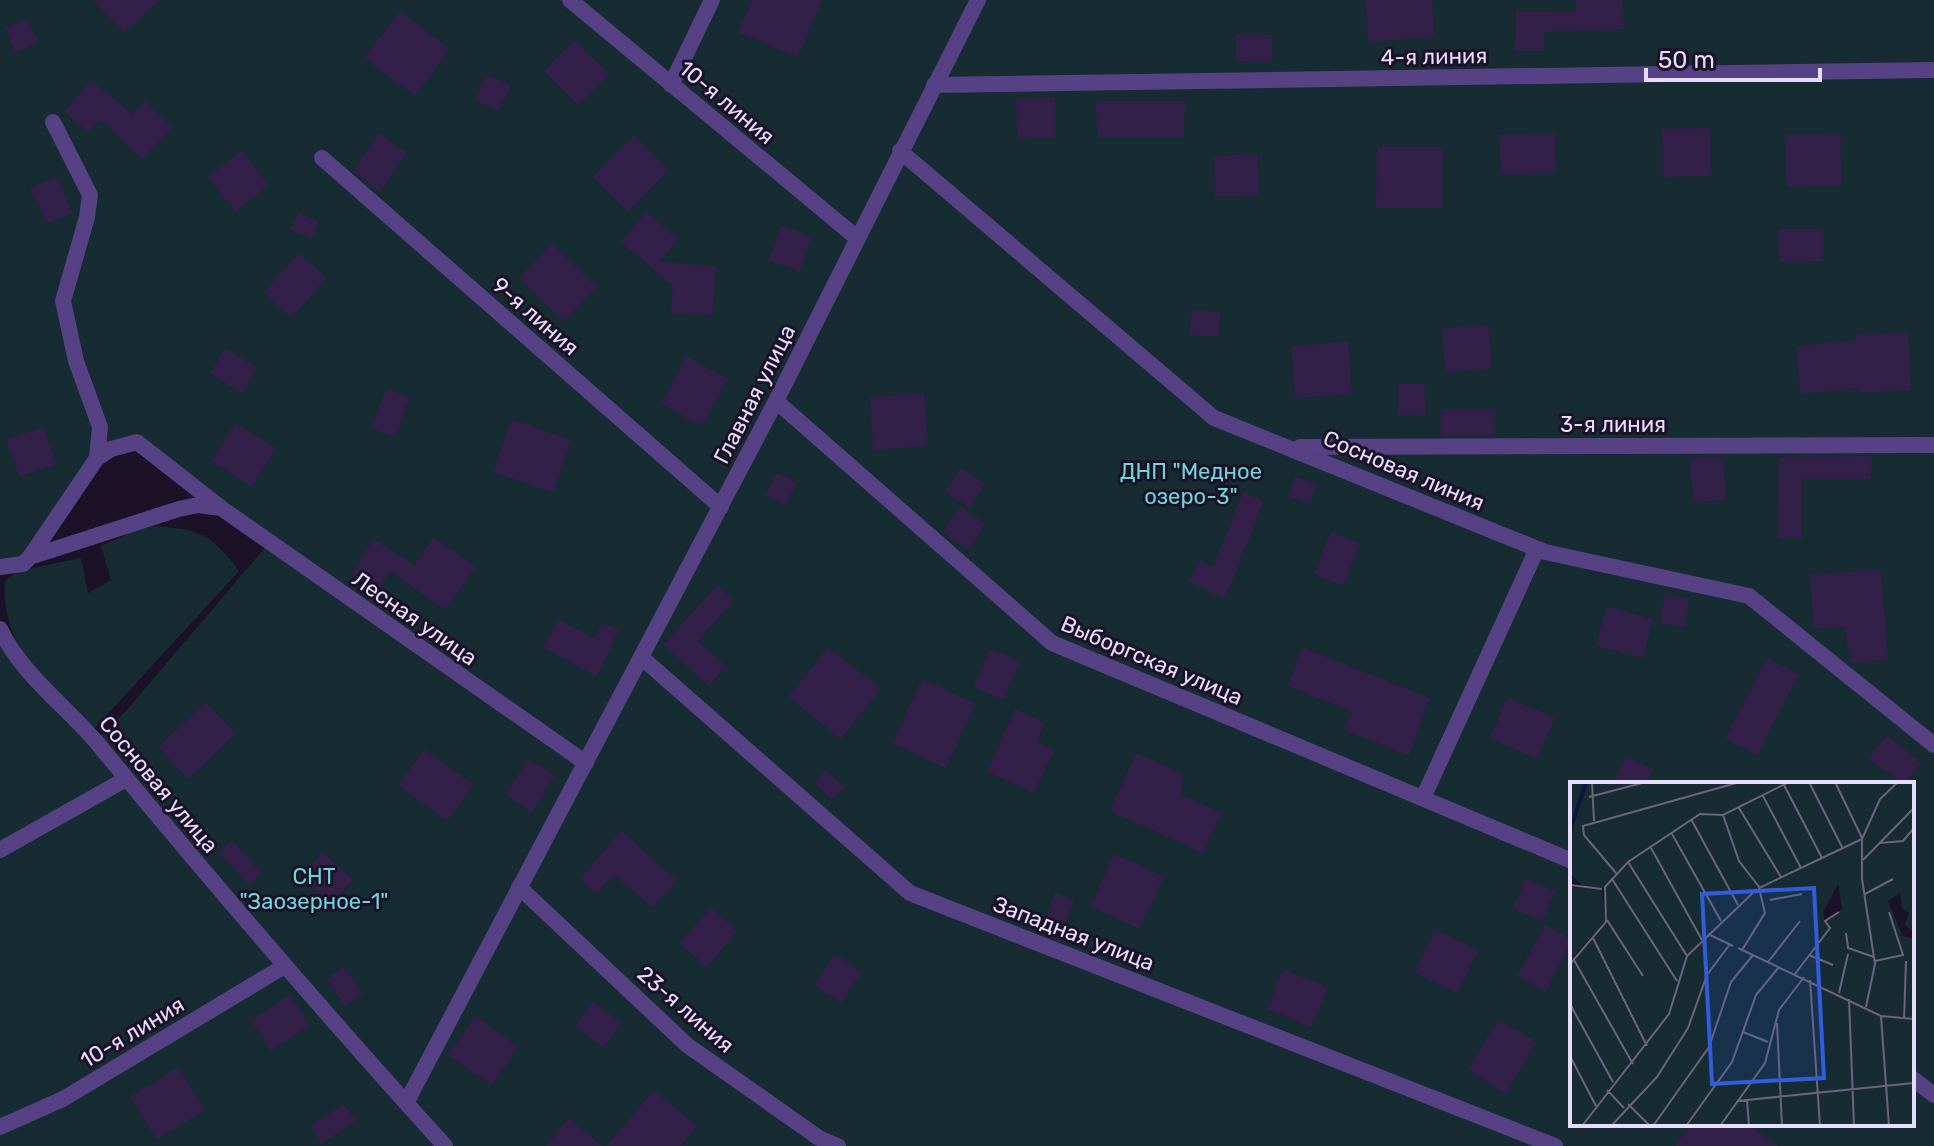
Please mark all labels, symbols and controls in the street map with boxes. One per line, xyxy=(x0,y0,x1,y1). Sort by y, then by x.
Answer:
scale bar xyxy=(1646,32,1820,82)
street label: 4-я линия xyxy=(1380,42,1488,71)
text: 50 m xyxy=(1658,46,1715,74)
street label: 10-я линия xyxy=(673,55,780,150)
street label: 9-я линия xyxy=(487,272,584,361)
street label: Главная улица xyxy=(708,320,801,468)
street label: 3-я линия xyxy=(1560,411,1666,438)
street label: Сосновая линия xyxy=(1319,424,1488,517)
park label: ДНП "Медное озеро-3" xyxy=(1120,458,1262,510)
street label: Лесная улица xyxy=(347,565,482,671)
street label: Выборгская улица xyxy=(1057,610,1247,711)
street label: Сосновая улица xyxy=(93,710,224,858)
inset map xyxy=(1570,782,1914,1126)
park label: СНТ "Заозерное-1" xyxy=(239,863,389,915)
street label: Западная улица xyxy=(989,890,1158,977)
street label: 23-я линия xyxy=(632,960,739,1059)
street label: 10-я линия xyxy=(75,991,189,1074)

